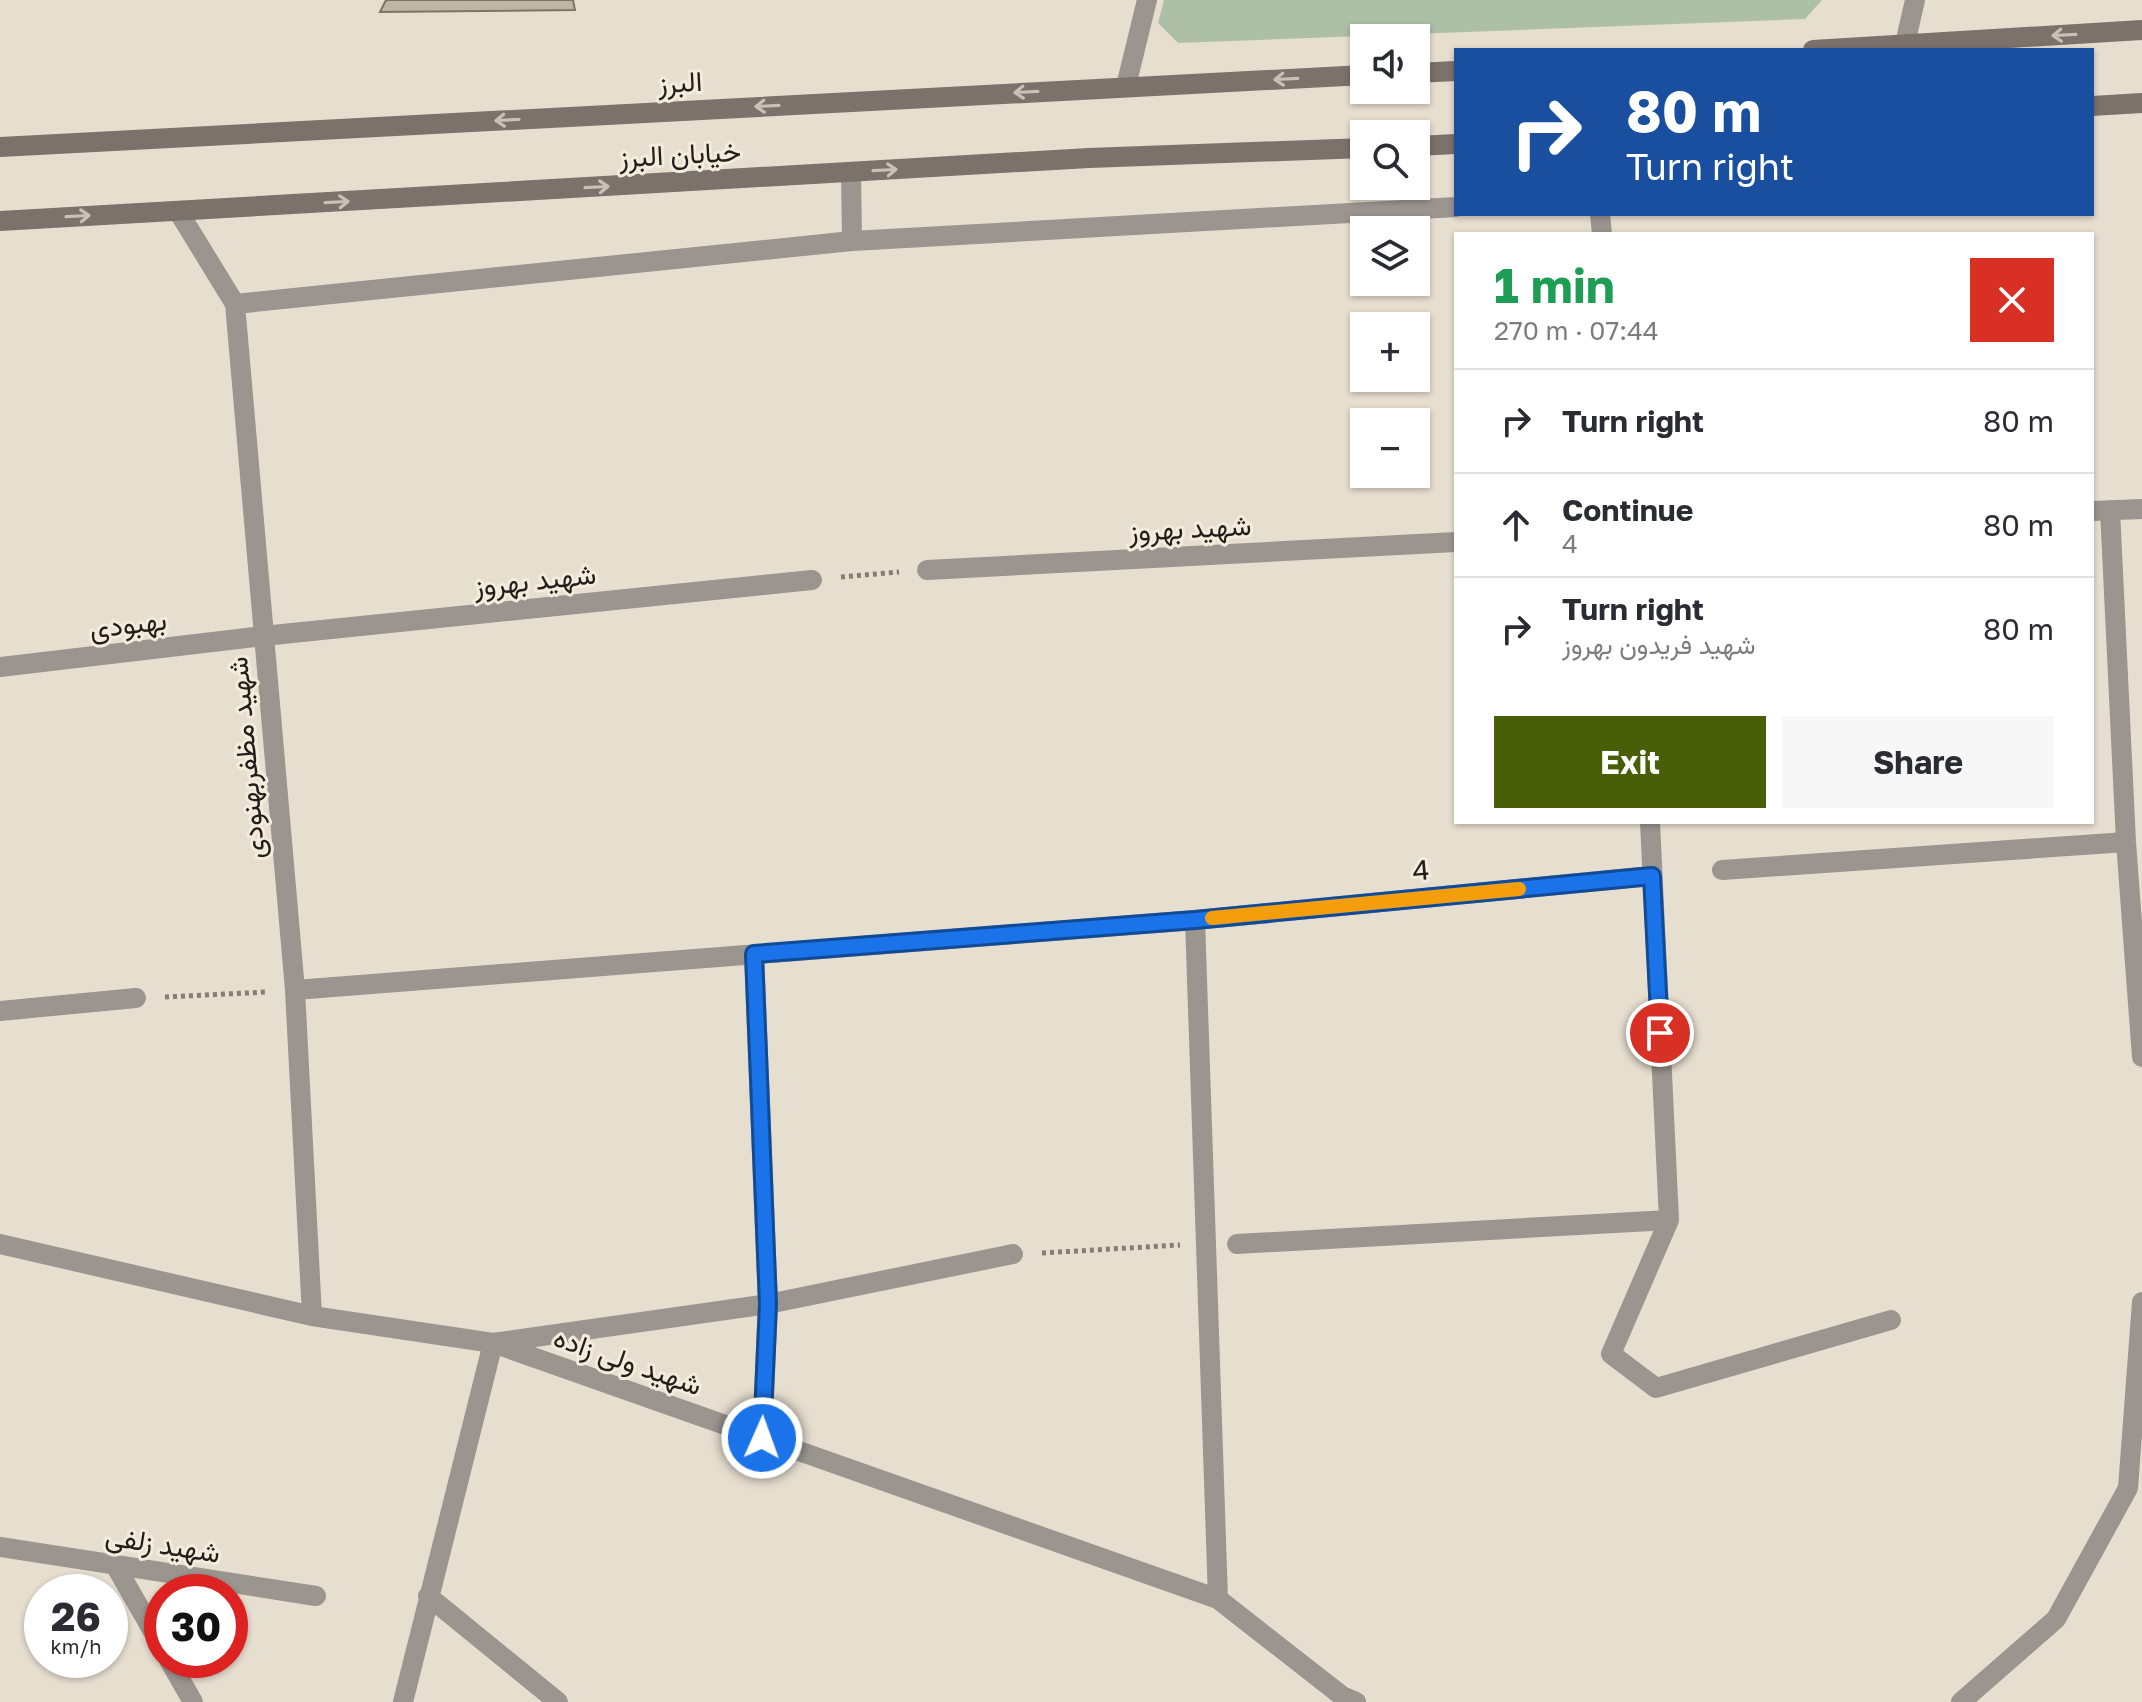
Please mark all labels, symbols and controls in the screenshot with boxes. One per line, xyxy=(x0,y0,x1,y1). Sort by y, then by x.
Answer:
map controls xyxy=(1350,24,1430,488)
button: sound xyxy=(1350,24,1430,104)
one-way arrow xyxy=(2051,28,2078,43)
street label: البرز xyxy=(656,64,703,101)
one-way arrow xyxy=(1273,72,1300,87)
text: 80 m xyxy=(1626,77,1761,144)
icon: right xyxy=(1494,80,1598,184)
one-way arrow xyxy=(1013,85,1040,100)
one-way arrow xyxy=(754,98,781,113)
one-way arrow xyxy=(494,112,521,127)
button: search xyxy=(1350,120,1430,200)
street label: خیابان البرز xyxy=(617,134,742,175)
text: Turn right xyxy=(1626,145,1794,188)
one-way arrow xyxy=(871,162,898,177)
one-way arrow xyxy=(583,179,610,194)
one-way arrow xyxy=(323,194,350,209)
one-way arrow xyxy=(64,209,91,224)
button: layers xyxy=(1350,216,1430,296)
text: 1 min xyxy=(1494,256,1615,314)
button: close xyxy=(1970,258,2054,342)
button: + xyxy=(1350,312,1430,392)
text: 270 m · 07:44 xyxy=(1494,315,1659,346)
icon: right xyxy=(1494,399,1538,443)
text: Turn right xyxy=(1562,403,1704,439)
text: 80 m xyxy=(1983,403,2054,439)
button: − xyxy=(1350,408,1430,488)
text: Continue xyxy=(1562,492,1693,528)
icon: ahead xyxy=(1494,503,1538,547)
text: 80 m xyxy=(1983,507,2054,543)
street label: شهید بهروز xyxy=(1127,508,1252,549)
text: 4 xyxy=(1562,528,1578,559)
street label: شهید بهروز xyxy=(471,557,598,604)
text: Turn right xyxy=(1562,591,1704,627)
street label: بهبودی xyxy=(87,602,169,647)
icon: right xyxy=(1494,607,1538,651)
text: 80 m xyxy=(1983,611,2054,647)
text: شهید فریدون بهروز xyxy=(1562,629,1755,660)
street label: شهید مظفربهنودی xyxy=(220,655,273,861)
button: Exit xyxy=(1494,716,1766,808)
button: Share xyxy=(1782,716,2054,808)
street label: 4 xyxy=(1411,852,1431,887)
pin xyxy=(1626,999,1694,1067)
icon: arrive xyxy=(1638,1011,1682,1055)
street label: شهید ولی زاده xyxy=(549,1320,707,1403)
position arrow xyxy=(720,1396,804,1480)
street label: شهید زلفی xyxy=(103,1518,223,1571)
speed limit sign: 30 xyxy=(144,1574,248,1678)
text: 26 xyxy=(51,1592,101,1640)
text: km/h xyxy=(51,1634,101,1658)

